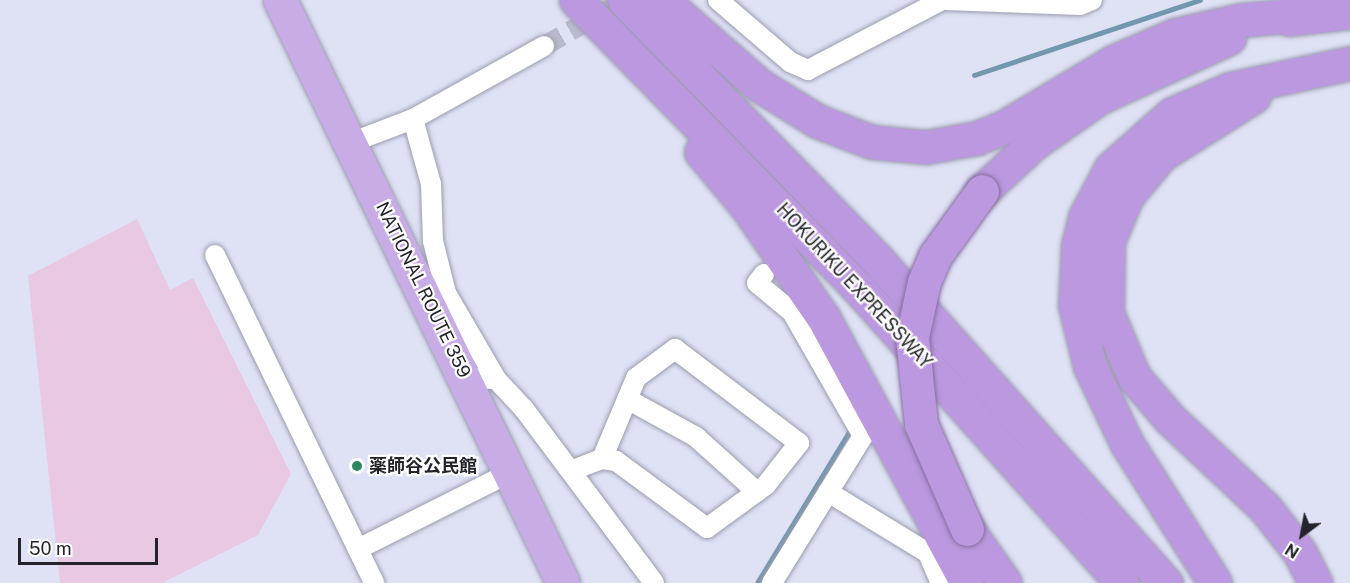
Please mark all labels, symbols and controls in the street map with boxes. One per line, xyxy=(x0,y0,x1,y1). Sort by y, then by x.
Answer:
street label: NATIONAL ROUTE 359 xyxy=(371,199,475,381)
street label: HOKURIKU EXPRESSWAY xyxy=(772,199,936,373)
place label: 薬師谷公民館 xyxy=(369,455,477,477)
marker: 薬師谷公民館 xyxy=(350,459,364,473)
north arrow xyxy=(1272,505,1332,565)
scale bar xyxy=(21,526,160,564)
text: 50 m xyxy=(29,538,72,559)
text: N xyxy=(1282,539,1303,562)

